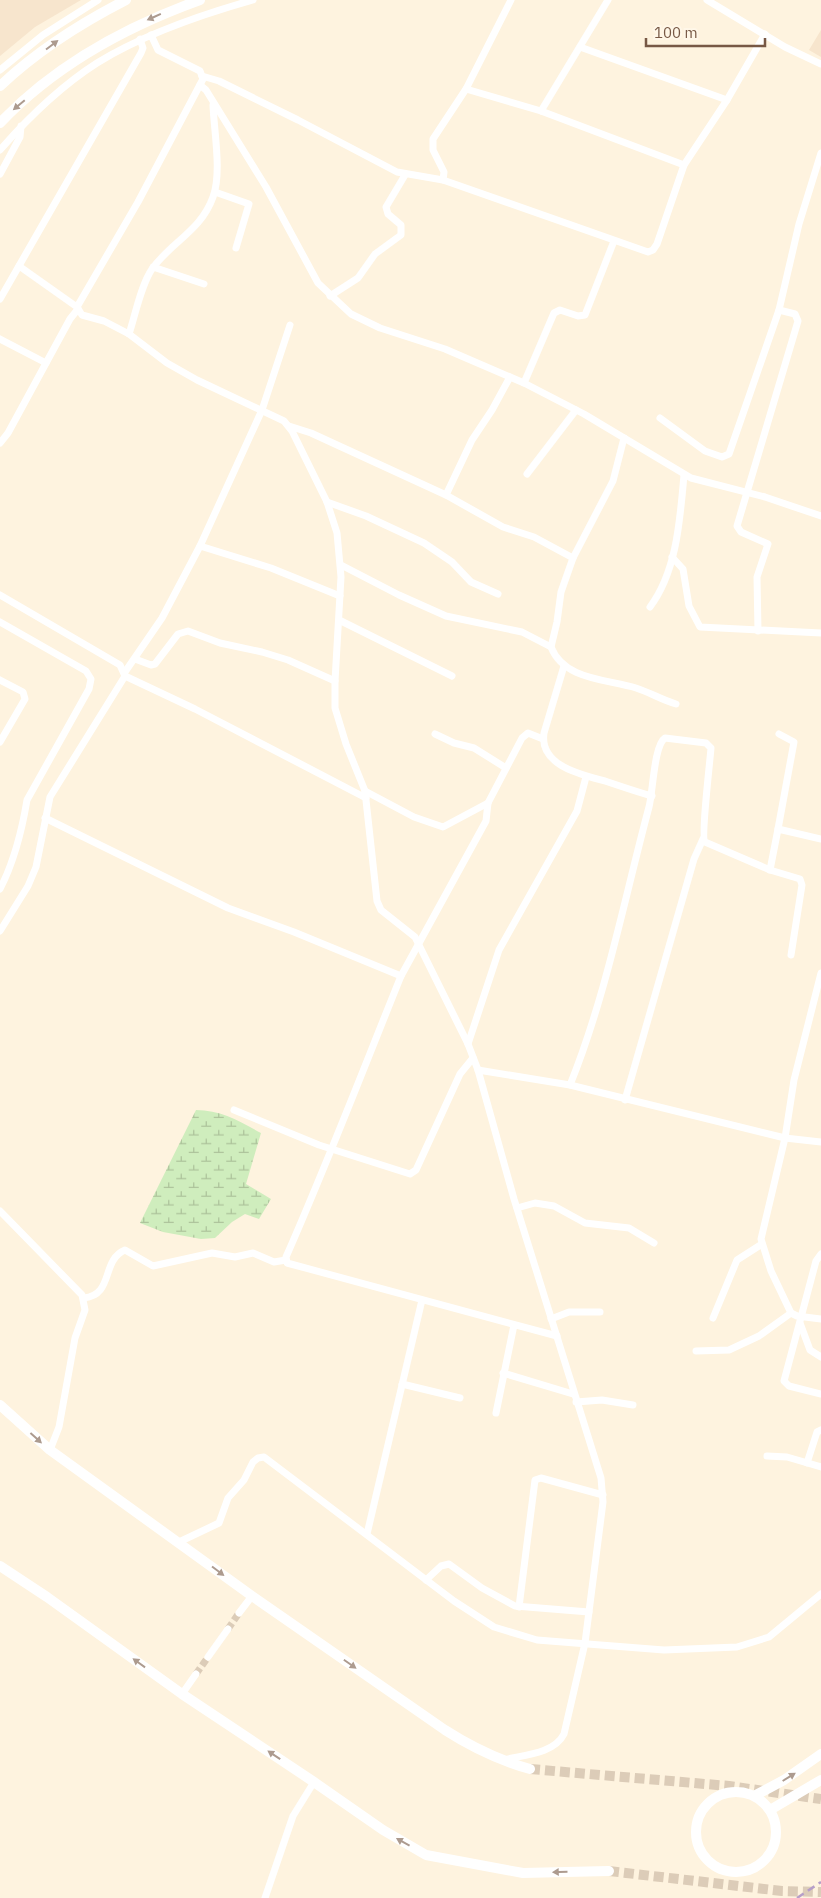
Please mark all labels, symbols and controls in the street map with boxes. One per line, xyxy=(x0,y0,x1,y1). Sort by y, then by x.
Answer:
one-way arrow xyxy=(147,14,161,22)
scale bar xyxy=(646,15,765,47)
text: 100 m xyxy=(654,23,698,42)
one-way arrow xyxy=(45,39,58,50)
one-way arrow xyxy=(12,100,25,111)
one-way arrow xyxy=(30,1432,42,1444)
one-way arrow xyxy=(211,1565,224,1576)
one-way arrow xyxy=(132,1658,146,1668)
one-way arrow xyxy=(344,1659,357,1669)
one-way arrow xyxy=(267,1750,280,1760)
one-way arrow xyxy=(782,1772,795,1781)
one-way arrow xyxy=(396,1837,410,1846)
one-way arrow xyxy=(552,1868,568,1876)

